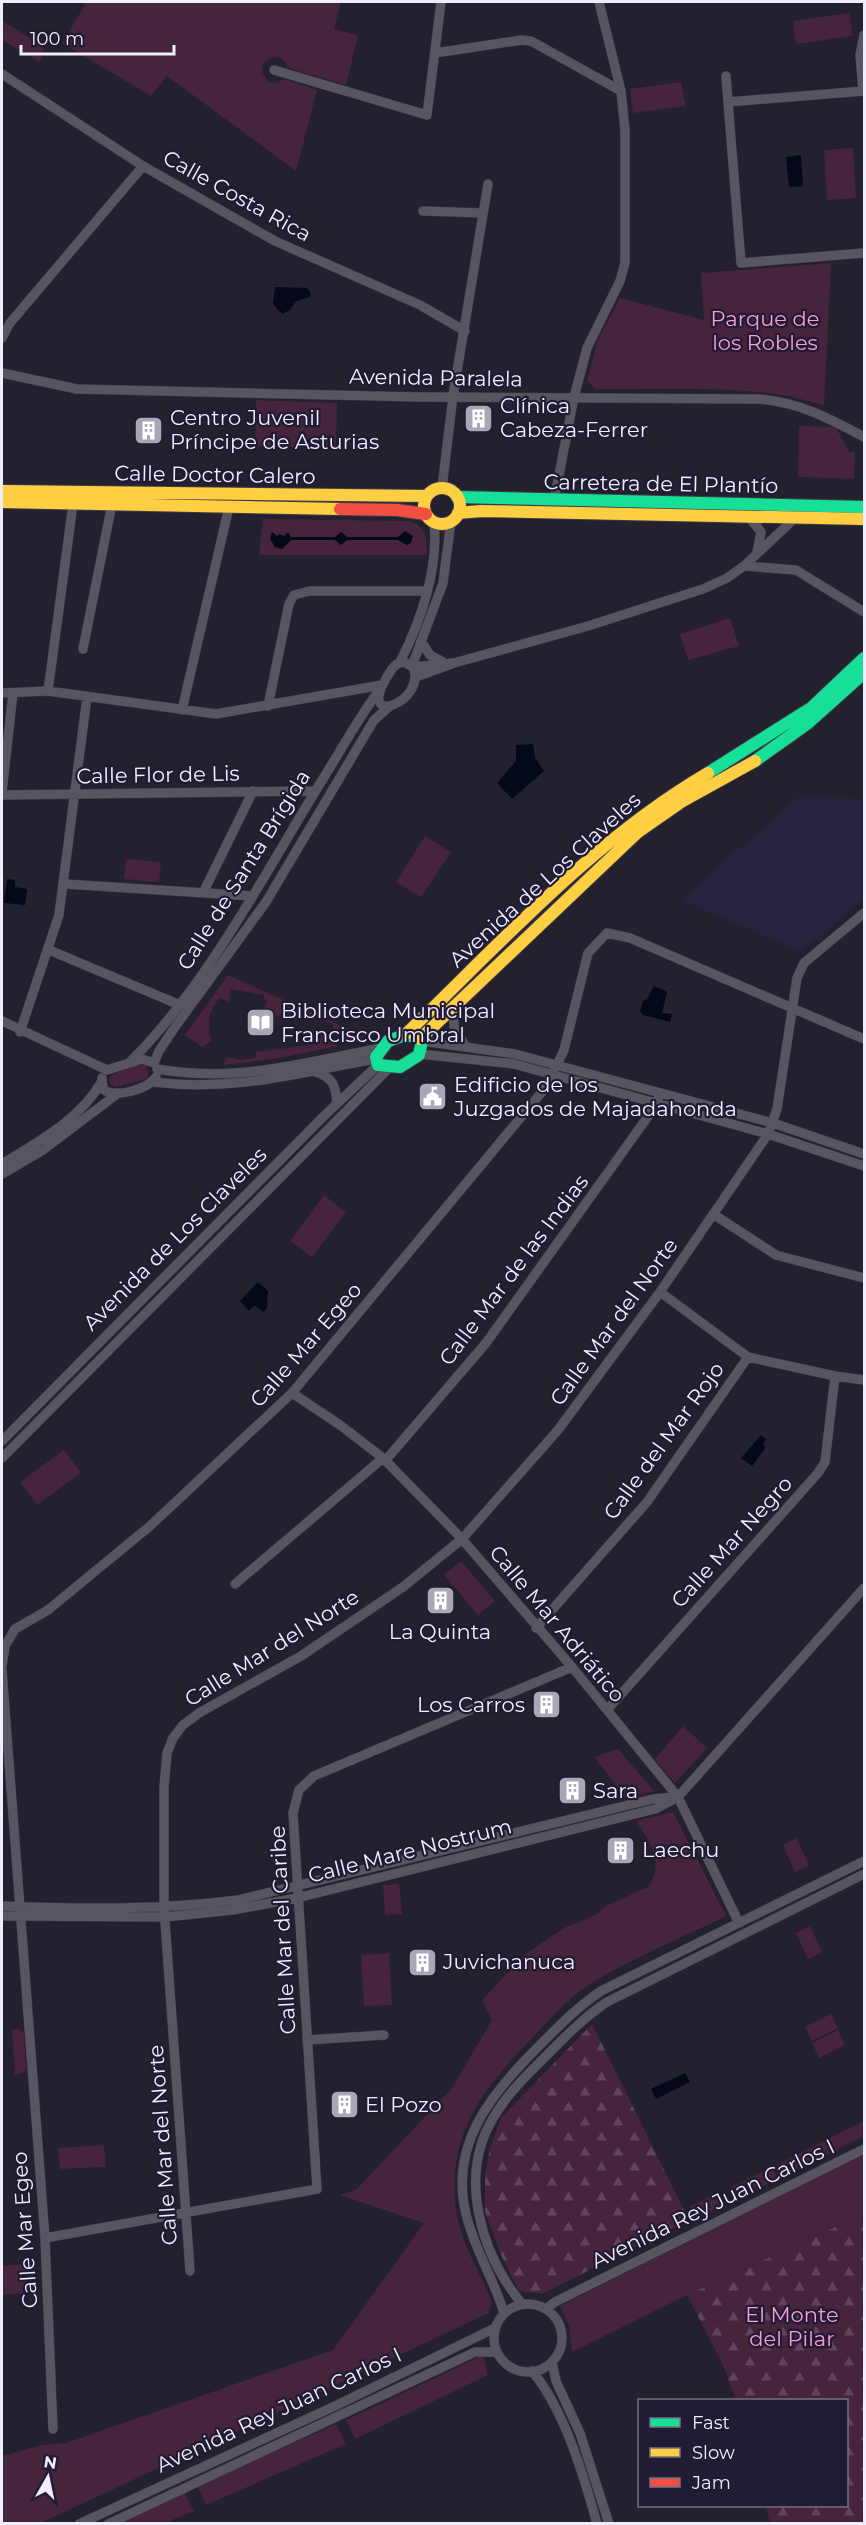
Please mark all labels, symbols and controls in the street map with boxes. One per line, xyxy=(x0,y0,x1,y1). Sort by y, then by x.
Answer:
scale bar xyxy=(21,18,174,56)
text: 100 m xyxy=(30,28,84,50)
street label: Calle Costa Rica xyxy=(159,145,316,247)
park label: Parque de los Robles xyxy=(711,306,819,355)
street label: Avenida Paralela xyxy=(349,363,523,392)
place label: Clínica Cabeza-Ferrer xyxy=(500,393,648,442)
building icon: Clínica Cabeza-Ferrer xyxy=(463,402,495,434)
place label: Centro Juvenil Príncipe de Asturias xyxy=(170,405,379,454)
building icon: Centro Juvenil Príncipe de Asturias xyxy=(133,414,165,446)
street label: Calle Doctor Calero xyxy=(114,460,316,489)
street label: Carretera de El Plantío xyxy=(543,469,779,498)
street label: Calle Flor de Lis xyxy=(76,761,240,788)
street label: Calle de Santa Brígida xyxy=(172,765,315,974)
street label: Avenida de Los Claveles xyxy=(444,787,645,972)
place label: Biblioteca Municipal Francisco Umbral xyxy=(281,998,495,1047)
library icon: Biblioteca Municipal Francisco Umbral xyxy=(244,1007,276,1039)
place label: Edificio de los Juzgados de Majadahonda xyxy=(453,1072,737,1121)
public building icon: Edificio de los Juzgados de Majadahonda xyxy=(417,1081,449,1113)
street label: Avenida de Los Claveles xyxy=(78,1142,271,1335)
street label: Calle Mar de las Indias xyxy=(434,1169,593,1370)
street label: Calle Mar del Norte xyxy=(544,1233,683,1410)
street label: Calle Mar Egeo xyxy=(245,1277,367,1412)
street label: Calle del Mar Rojo xyxy=(598,1357,729,1524)
street label: Calle Mar Negro xyxy=(666,1471,797,1613)
street label: Calle Mar Adriático xyxy=(484,1540,630,1707)
street label: Calle Mar del Norte xyxy=(180,1584,364,1711)
building icon: La Quinta xyxy=(424,1585,456,1617)
place label: La Quinta xyxy=(389,1619,491,1644)
building icon: Los Carros xyxy=(530,1689,562,1721)
place label: Los Carros xyxy=(417,1692,525,1717)
building icon: Sara xyxy=(556,1775,588,1807)
place label: Sara xyxy=(593,1778,638,1803)
street label: Calle Mare Nostrum xyxy=(305,1813,514,1888)
street label: Calle Mar del Caribe xyxy=(265,1825,300,2035)
building icon: Laechu xyxy=(605,1834,637,1866)
place label: Laechu xyxy=(642,1837,719,1862)
building icon: Juvichanuca xyxy=(406,1946,438,1978)
place label: Juvichanuca xyxy=(442,1949,575,1974)
street label: Calle Mar del Norte xyxy=(143,2044,182,2246)
building icon: El Pozo xyxy=(328,2089,360,2121)
place label: El Pozo xyxy=(365,2092,442,2117)
street label: Avenida Rey Juan Carlos I xyxy=(587,2134,839,2273)
street label: Calle Mar Egeo xyxy=(7,2151,42,2309)
park label: El Monte del Pilar xyxy=(745,2302,839,2351)
street label: Avenida Rey Juan Carlos I xyxy=(152,2342,405,2477)
legend xyxy=(638,2399,848,2507)
text: Fast xyxy=(692,2412,730,2434)
text: Slow xyxy=(692,2442,735,2464)
north arrow xyxy=(18,2447,78,2507)
text: N xyxy=(42,2452,58,2473)
text: Jam xyxy=(691,2472,731,2494)

